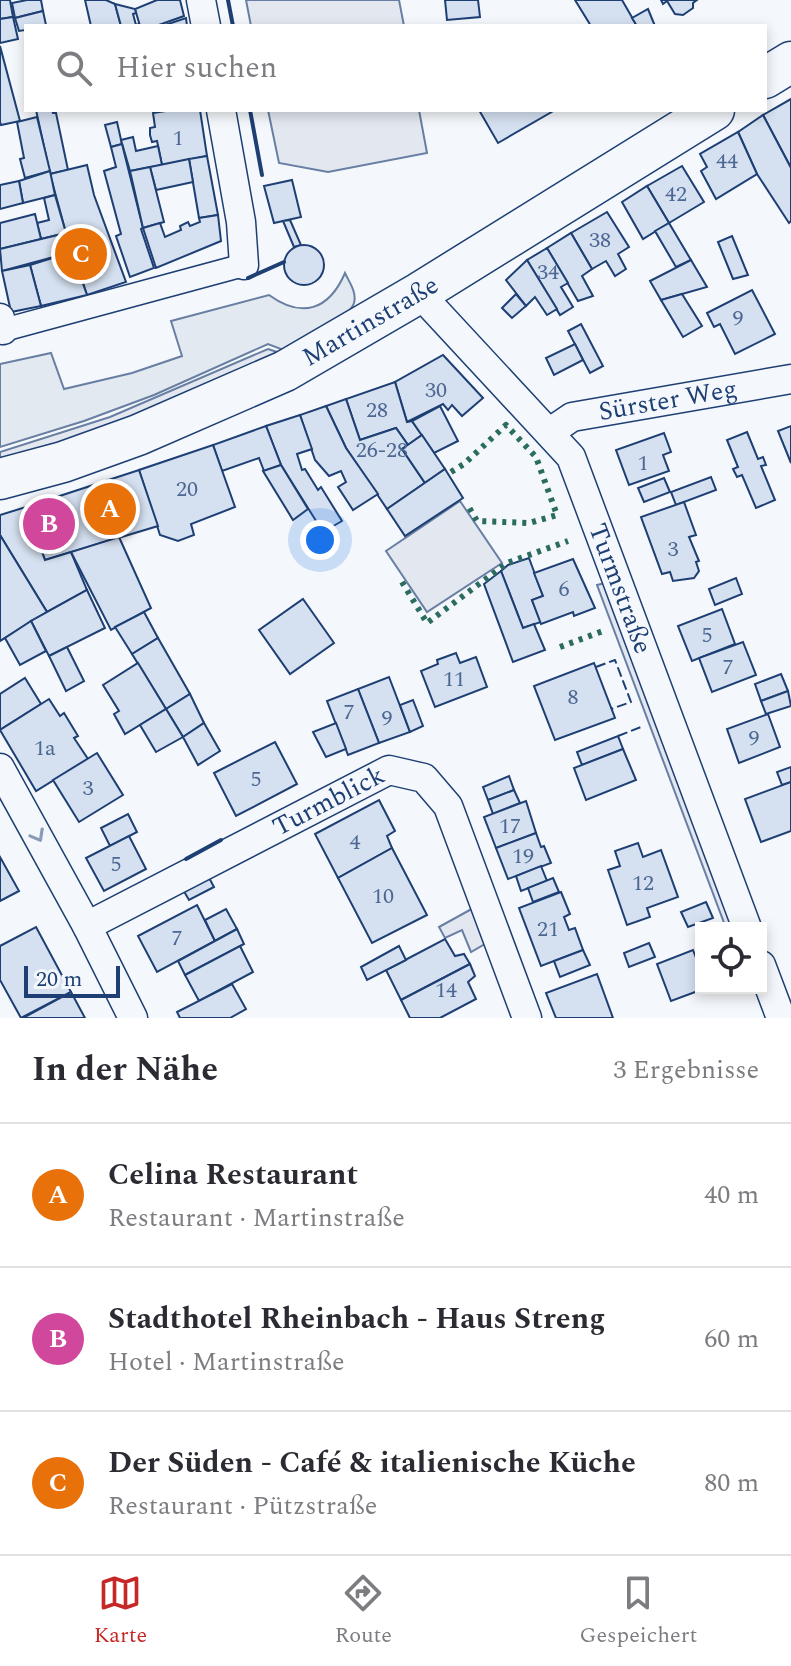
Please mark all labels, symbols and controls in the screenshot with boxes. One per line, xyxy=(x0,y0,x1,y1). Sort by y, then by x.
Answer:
search box xyxy=(24,24,767,112)
text: Hier suchen xyxy=(116,45,277,91)
icon: search xyxy=(52,46,96,90)
house number: 1 xyxy=(172,122,184,155)
house number: 44 xyxy=(716,145,738,178)
house number: 42 xyxy=(665,178,687,211)
pin: C xyxy=(55,224,107,284)
house number: 38 xyxy=(589,224,611,257)
house number: 34 xyxy=(537,256,559,289)
street label: Martinstraße xyxy=(294,265,446,377)
house number: 9 xyxy=(732,302,744,335)
street label: Sürster Weg xyxy=(595,369,740,432)
house number: 30 xyxy=(425,374,447,407)
house number: 28 xyxy=(366,394,388,427)
house number: 26-28 xyxy=(356,434,408,467)
house number: 1 xyxy=(637,447,649,480)
house number: 20 xyxy=(176,473,198,506)
pin: A xyxy=(84,479,136,539)
pin: B xyxy=(23,494,75,554)
street label: Turmstraße xyxy=(577,518,663,660)
your location xyxy=(300,520,340,560)
house number: 3 xyxy=(667,533,679,566)
house number: 6 xyxy=(558,573,570,606)
house number: 5 xyxy=(701,619,713,652)
house number: 7 xyxy=(722,651,734,684)
house number: 11 xyxy=(443,663,465,696)
house number: 8 xyxy=(567,681,579,714)
house number: 7 xyxy=(343,696,355,729)
house number: 9 xyxy=(381,702,393,735)
house number: 9 xyxy=(748,722,760,755)
house number: 1a xyxy=(34,732,56,765)
street label: Turmblick xyxy=(265,755,392,847)
house number: 5 xyxy=(250,763,262,796)
house number: 3 xyxy=(82,772,94,805)
house number: 17 xyxy=(499,810,521,843)
house number: 4 xyxy=(349,826,361,859)
one-way arrow xyxy=(28,828,43,843)
house number: 19 xyxy=(512,840,534,873)
house number: 5 xyxy=(110,848,122,881)
house number: 12 xyxy=(632,867,654,900)
house number: 10 xyxy=(372,880,394,913)
house number: 21 xyxy=(537,913,559,946)
house number: 7 xyxy=(171,922,183,955)
map controls xyxy=(695,922,767,994)
button: locate xyxy=(695,922,767,994)
scale bar xyxy=(24,962,120,998)
text: 20 m xyxy=(36,963,82,996)
house number: 14 xyxy=(435,974,457,1007)
text: In der Nähe xyxy=(32,1044,218,1096)
text: 3 Ergebnisse xyxy=(613,1050,759,1090)
text: Celina Restaurant xyxy=(108,1152,358,1198)
text: A xyxy=(48,1175,68,1215)
text: 40 m xyxy=(704,1175,759,1215)
text: Restaurant · Martinstraße xyxy=(108,1198,405,1238)
text: Stadthotel Rheinbach - Haus Streng xyxy=(108,1296,605,1342)
text: B xyxy=(49,1319,67,1359)
text: 60 m xyxy=(704,1319,759,1359)
text: Hotel · Martinstraße xyxy=(108,1342,344,1382)
text: Der Süden - Café & italienische Küche xyxy=(108,1440,636,1486)
text: C xyxy=(49,1463,67,1503)
text: 80 m xyxy=(704,1463,759,1503)
text: Restaurant · Pützstraße xyxy=(108,1486,377,1526)
tab: Karte xyxy=(94,1571,147,1652)
tab: Route xyxy=(335,1571,392,1652)
tab: Gespeichert xyxy=(580,1571,697,1652)

